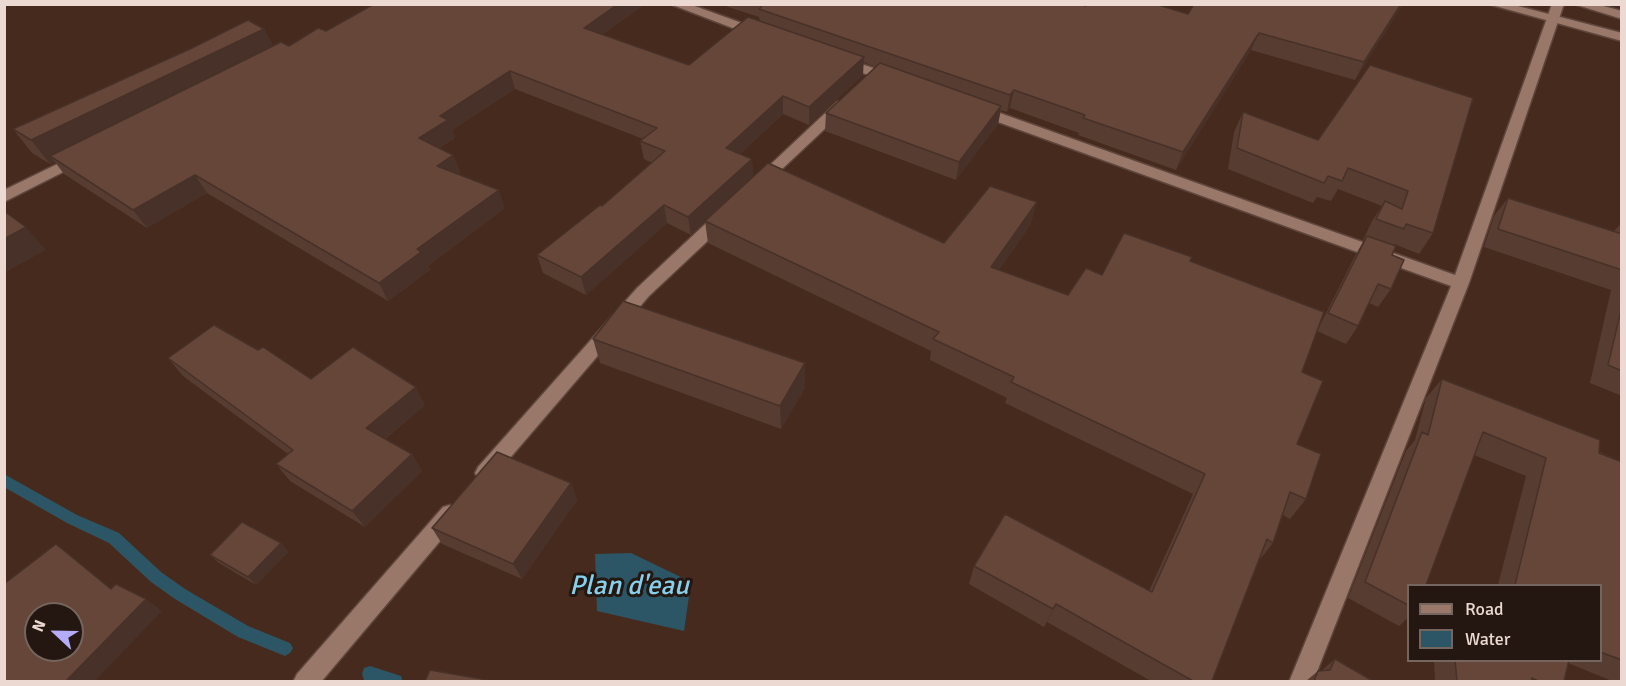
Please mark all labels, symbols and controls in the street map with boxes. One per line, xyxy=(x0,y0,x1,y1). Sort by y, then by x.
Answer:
water label: Plan d'eau xyxy=(569,571,689,603)
legend xyxy=(1407,584,1602,662)
text: Road xyxy=(1465,598,1504,620)
north arrow xyxy=(24,602,84,662)
text: N xyxy=(28,617,51,635)
text: Water xyxy=(1465,628,1510,650)

